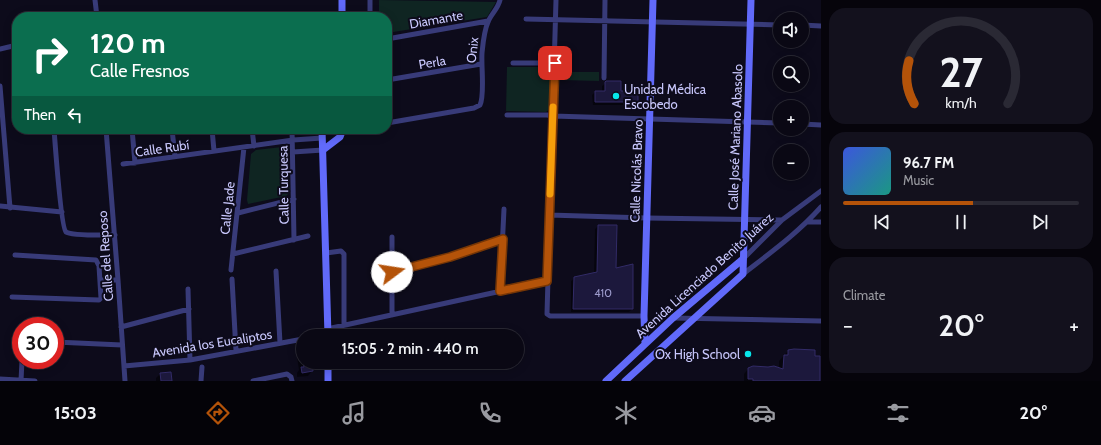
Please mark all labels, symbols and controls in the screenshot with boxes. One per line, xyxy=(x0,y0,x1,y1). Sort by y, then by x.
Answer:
street label: Diamante xyxy=(408,6,464,32)
map controls xyxy=(773,12,809,180)
button: sound xyxy=(773,12,809,48)
text: 120 m xyxy=(90,26,166,60)
icon: right xyxy=(24,28,76,80)
street label: Onix xyxy=(463,35,481,64)
pin xyxy=(538,46,572,80)
text: 27 xyxy=(939,47,983,97)
street label: Perla xyxy=(417,52,448,72)
icon: arrive xyxy=(544,52,566,74)
button: search xyxy=(773,56,809,92)
text: Calle Fresnos xyxy=(90,60,190,82)
street label: Calle José Mariano Abasolo xyxy=(724,64,746,210)
place label: Unidad Médica Escobedo xyxy=(624,81,707,112)
marker: Unidad Médica Escobedo xyxy=(611,91,621,101)
text: km/h xyxy=(945,94,977,112)
button: + xyxy=(773,100,809,136)
icon: left xyxy=(64,104,86,126)
text: Then xyxy=(24,106,56,124)
street label: Calle Nicolás Bravo xyxy=(626,119,646,223)
street label: Calle Rubí xyxy=(134,136,190,160)
button: − xyxy=(773,144,809,180)
street label: Calle Turquesa xyxy=(274,145,292,225)
text: 96.7 FM xyxy=(903,154,954,172)
text: Music xyxy=(903,172,934,188)
street label: Calle Jade xyxy=(216,180,238,235)
street label: Avenida Licenciado Benito Juárez xyxy=(632,209,776,341)
street label: Calle del Reposo xyxy=(94,210,116,302)
icon: previous xyxy=(871,211,893,233)
icon: pause xyxy=(950,211,972,233)
icon: next xyxy=(1029,211,1051,233)
position arrow xyxy=(371,251,413,293)
house number: 410 xyxy=(594,286,612,300)
text: Climate xyxy=(843,287,885,303)
text: 20° xyxy=(938,307,984,344)
text: − xyxy=(843,312,853,339)
text: + xyxy=(1069,312,1079,339)
speed limit sign: 30 xyxy=(12,317,64,369)
street label: Avenida los Eucaliptos xyxy=(151,326,274,360)
text: 15:05 · 2 min · 440 m xyxy=(341,340,479,358)
place label: Ox High School xyxy=(655,346,740,362)
marker: Ox High School xyxy=(743,349,753,359)
icon: directions xyxy=(204,399,232,427)
icon: music xyxy=(340,399,368,427)
icon: phone xyxy=(476,399,504,427)
icon: climate xyxy=(612,399,640,427)
icon: car xyxy=(748,399,776,427)
icon: filters xyxy=(884,399,912,427)
text: 15:03 xyxy=(54,402,97,424)
text: 20° xyxy=(1020,402,1047,424)

